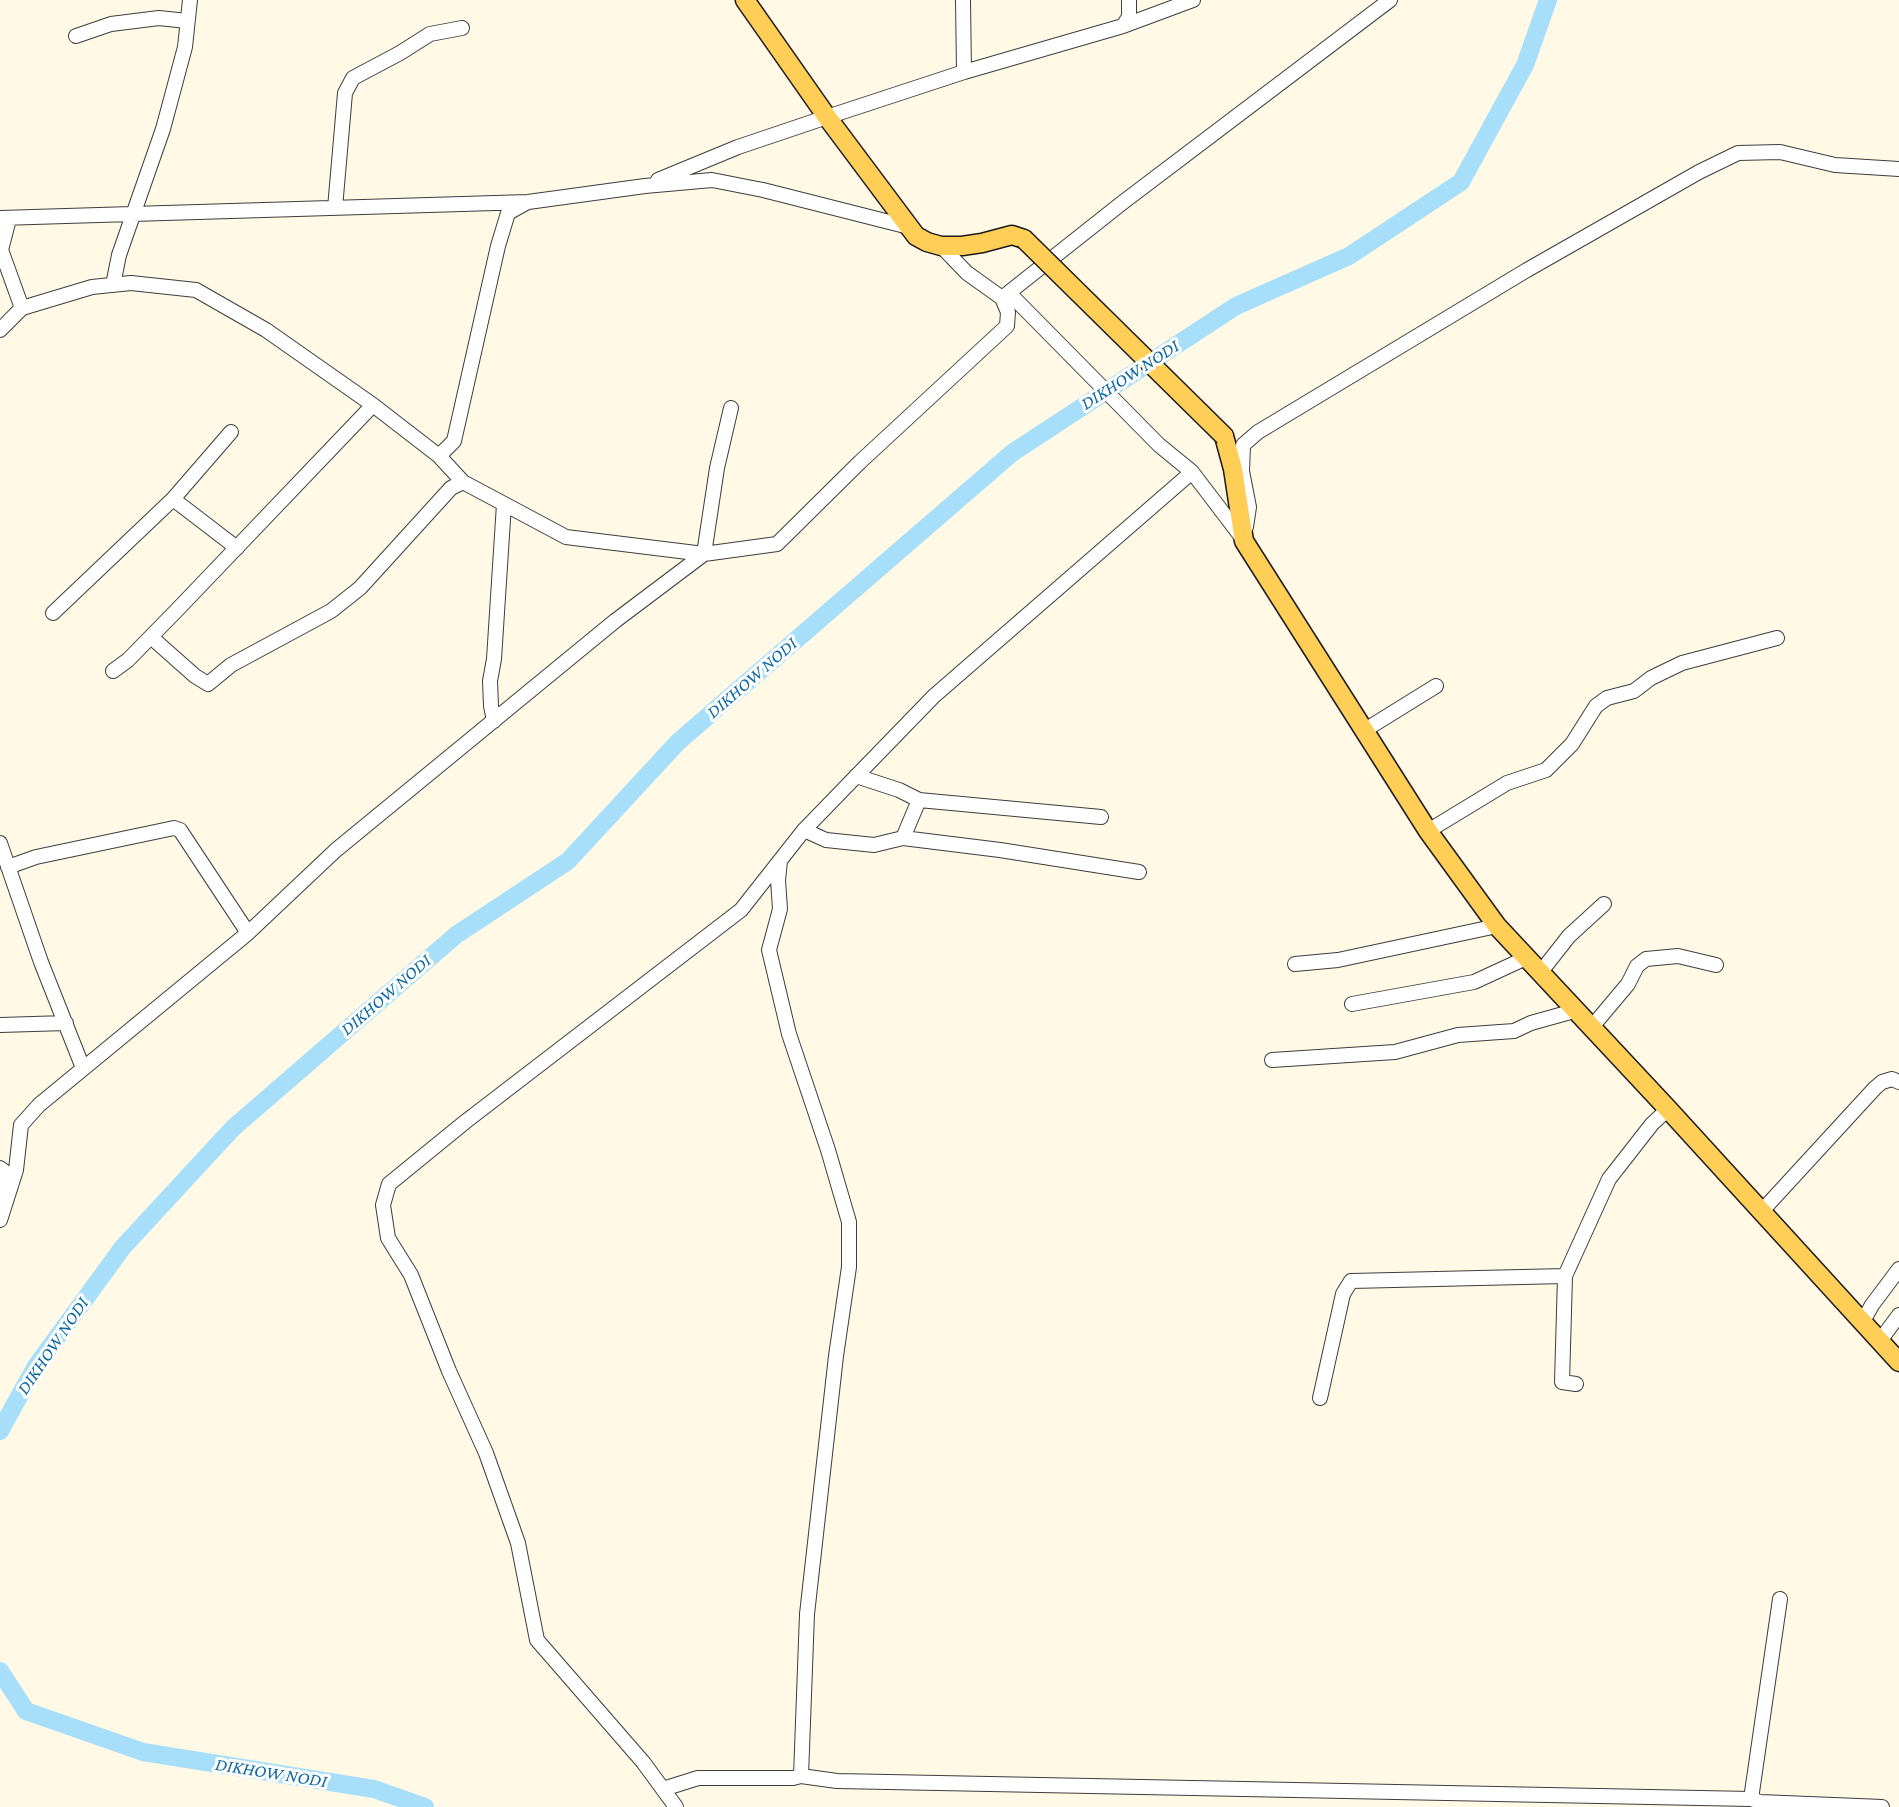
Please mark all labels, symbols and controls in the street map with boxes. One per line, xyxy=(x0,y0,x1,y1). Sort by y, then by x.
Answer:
water label: DIKHOW NODI xyxy=(1077,335,1183,415)
water label: DIKHOW NODI xyxy=(702,633,802,723)
water label: DIKHOW NODI xyxy=(336,950,436,1040)
water label: DIKHOW NODI xyxy=(13,1293,93,1399)
water label: DIKHOW NODI xyxy=(214,1754,328,1792)

